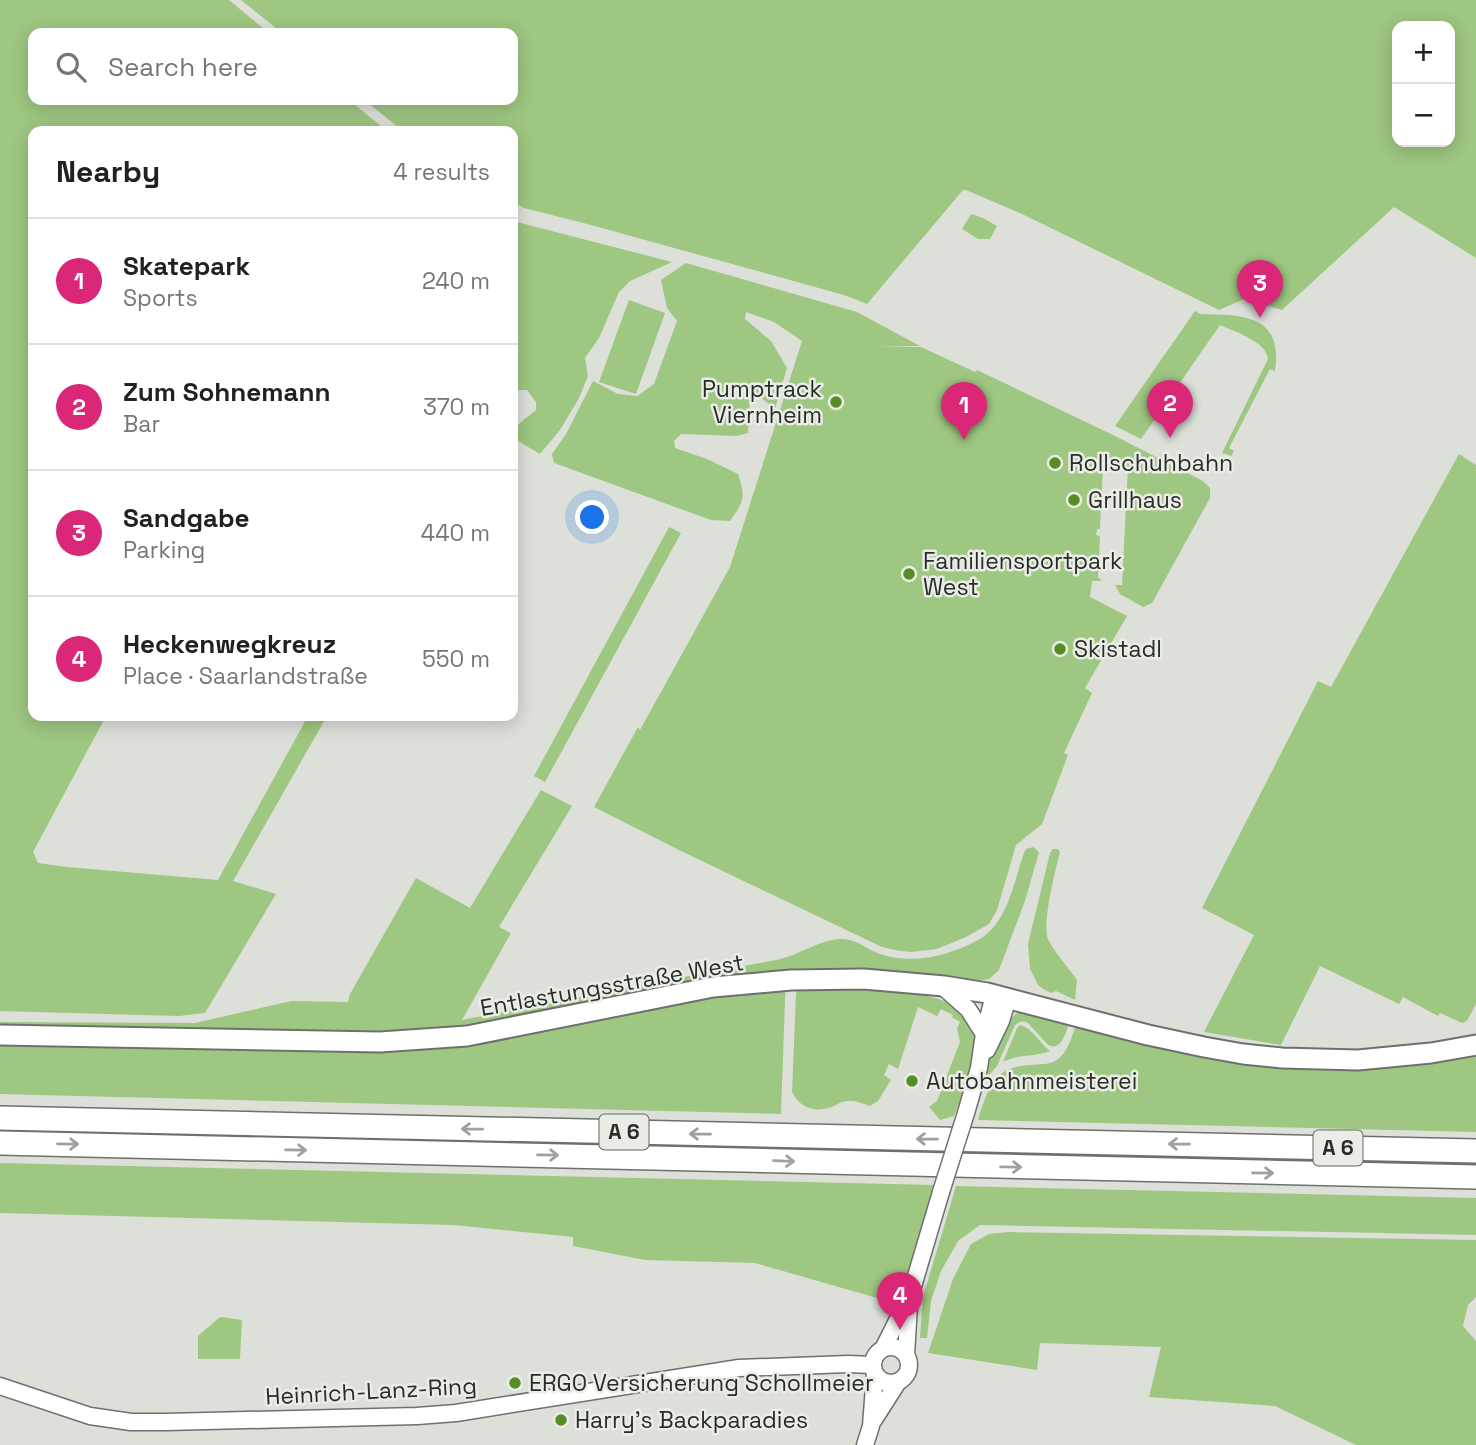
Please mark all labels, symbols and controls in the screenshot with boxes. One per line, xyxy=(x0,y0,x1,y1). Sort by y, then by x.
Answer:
map controls xyxy=(1392,21,1455,147)
button: + xyxy=(1392,21,1455,84)
search box xyxy=(28,28,518,105)
icon: search xyxy=(52,48,90,86)
text: Search here xyxy=(108,50,258,84)
button: − xyxy=(1392,84,1455,147)
text: Nearby xyxy=(56,152,160,191)
text: 4 results xyxy=(393,157,490,187)
text: Skatepark xyxy=(123,249,250,283)
pin: 3 xyxy=(1237,260,1283,318)
text: 1 xyxy=(74,266,84,296)
text: 240 m xyxy=(422,266,490,296)
text: Sports xyxy=(123,283,198,313)
place label: Pumptrack Viernheim xyxy=(702,374,822,430)
text: Zum Sohnemann xyxy=(123,375,331,409)
pin: 2 xyxy=(1147,380,1193,438)
pin: 1 xyxy=(941,382,987,440)
text: 2 xyxy=(72,392,86,422)
text: 370 m xyxy=(423,392,490,422)
marker: Pumptrack Viernheim xyxy=(828,394,844,410)
text: Bar xyxy=(123,409,160,439)
place label: Rollschuhbahn xyxy=(1069,448,1233,478)
marker: Rollschuhbahn xyxy=(1047,455,1063,471)
place label: Grillhaus xyxy=(1088,485,1182,515)
marker: Grillhaus xyxy=(1066,492,1082,508)
your location xyxy=(575,500,609,534)
text: Sandgabe xyxy=(123,501,250,535)
text: 3 xyxy=(72,518,86,548)
text: 440 m xyxy=(421,518,490,548)
text: Parking xyxy=(123,535,205,565)
place label: Familiensportpark West xyxy=(923,546,1122,602)
marker: Familiensportpark West xyxy=(901,566,917,582)
text: Heckenwegkreuz xyxy=(123,627,336,661)
place label: Skistadl xyxy=(1074,634,1162,664)
marker: Skistadl xyxy=(1052,641,1068,657)
text: 4 xyxy=(72,644,86,674)
text: 550 m xyxy=(422,644,490,674)
text: Place · Saarlandstraße xyxy=(123,661,368,691)
street label: Entlastungsstraße West xyxy=(478,947,746,1023)
place label: Autobahnmeisterei xyxy=(926,1066,1137,1096)
marker: Autobahnmeisterei xyxy=(904,1073,920,1089)
road number: A 6 xyxy=(600,1114,648,1150)
one-way arrow xyxy=(461,1122,484,1136)
one-way arrow xyxy=(689,1127,712,1141)
road number: A 6 xyxy=(1314,1130,1362,1166)
one-way arrow xyxy=(916,1132,939,1146)
one-way arrow xyxy=(56,1138,79,1151)
one-way arrow xyxy=(1168,1138,1191,1151)
one-way arrow xyxy=(284,1143,307,1156)
one-way arrow xyxy=(536,1149,559,1162)
one-way arrow xyxy=(772,1155,795,1168)
one-way arrow xyxy=(999,1160,1022,1174)
one-way arrow xyxy=(1251,1166,1274,1179)
pin: 4 xyxy=(877,1272,923,1330)
place label: ERGO Versicherung Schollmeier xyxy=(529,1368,874,1398)
street label: Heinrich-Lanz-Ring xyxy=(264,1370,478,1412)
marker: ERGO Versicherung Schollmeier xyxy=(507,1375,523,1391)
place label: Harry's Backparadies xyxy=(575,1405,808,1435)
marker: Harry's Backparadies xyxy=(553,1412,569,1428)

